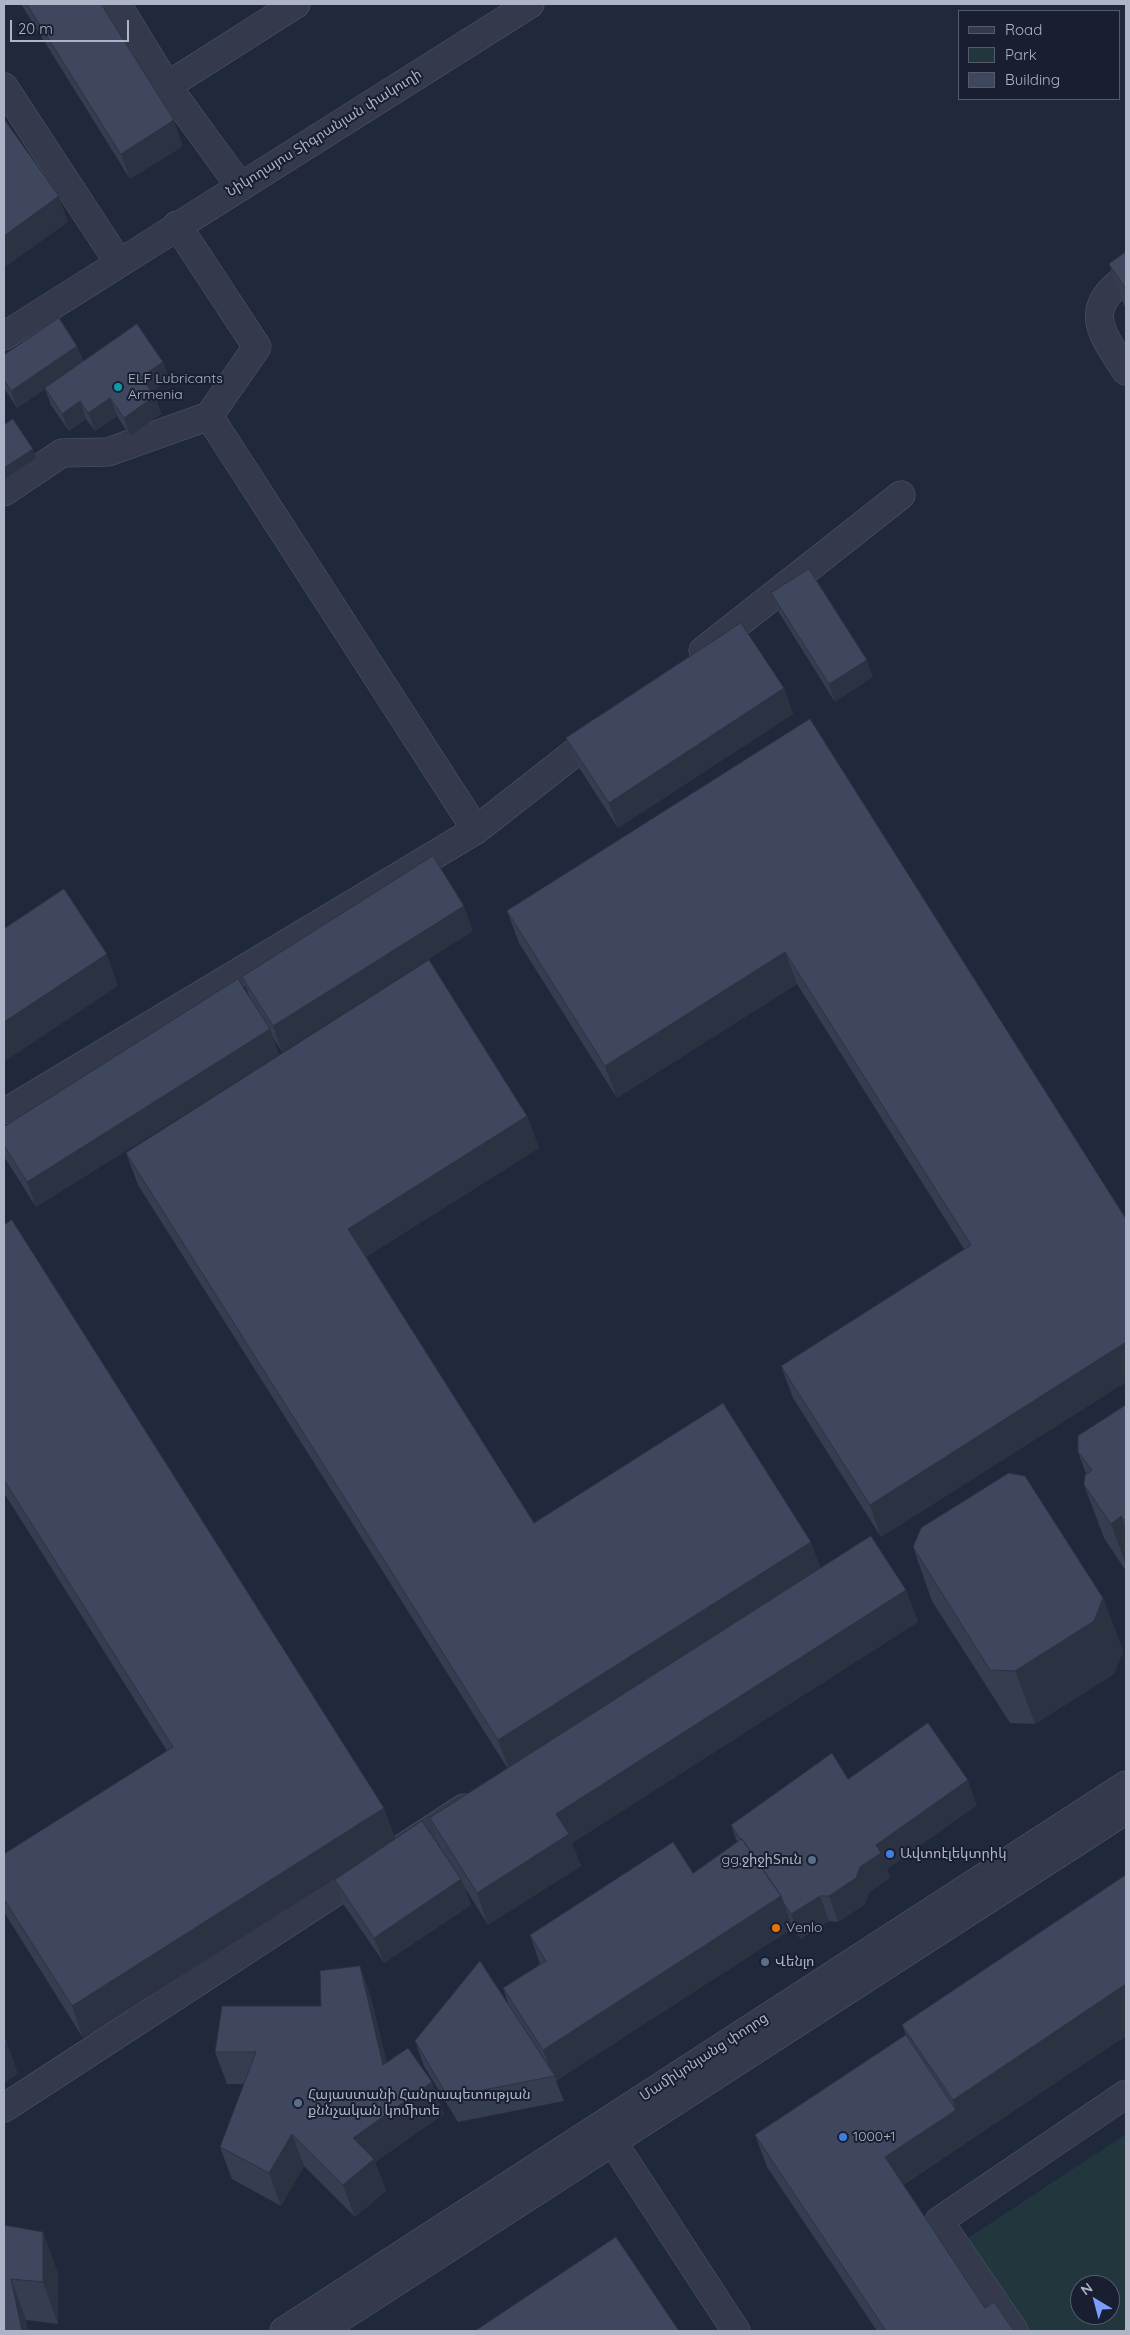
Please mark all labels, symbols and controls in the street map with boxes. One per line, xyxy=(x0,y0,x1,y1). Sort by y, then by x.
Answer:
scale bar xyxy=(12,10,131,42)
legend xyxy=(958,10,1120,100)
text: 20 m xyxy=(18,19,53,38)
text: Road xyxy=(1005,20,1042,39)
text: Park xyxy=(1005,45,1037,64)
street label: Նիկողայոս Տիգրանյան փակուղի xyxy=(223,66,425,200)
text: Building xyxy=(1005,70,1060,89)
place label: ELF Lubricants Armenia xyxy=(128,371,223,404)
marker: ELF Lubricants Armenia xyxy=(112,381,124,393)
place label: Ավտոէլեկտրիկ xyxy=(900,1846,1007,1862)
marker: Ավտոէլեկտրիկ xyxy=(884,1848,896,1860)
place label: gg,ջիջիՏուն xyxy=(722,1852,802,1868)
marker: gg,ջիջիՏուն xyxy=(806,1854,818,1866)
place label: Venlo xyxy=(786,1920,823,1936)
marker: Venlo xyxy=(770,1922,782,1934)
place label: Վենլո xyxy=(775,1954,814,1970)
marker: Վենլո xyxy=(759,1956,771,1968)
street label: Մամիկոնյանց փողոց xyxy=(637,2009,771,2105)
place label: Հայաստանի Հանրապետության քննչական կոմիտե xyxy=(308,2087,531,2120)
marker: Հայաստանի Հանրապետության քննչական կոմիտե xyxy=(292,2097,304,2109)
place label: 1000+1 xyxy=(853,2129,896,2145)
marker: 1000+1 xyxy=(837,2131,849,2143)
north arrow xyxy=(1070,2275,1120,2325)
text: N xyxy=(1077,2279,1096,2299)

